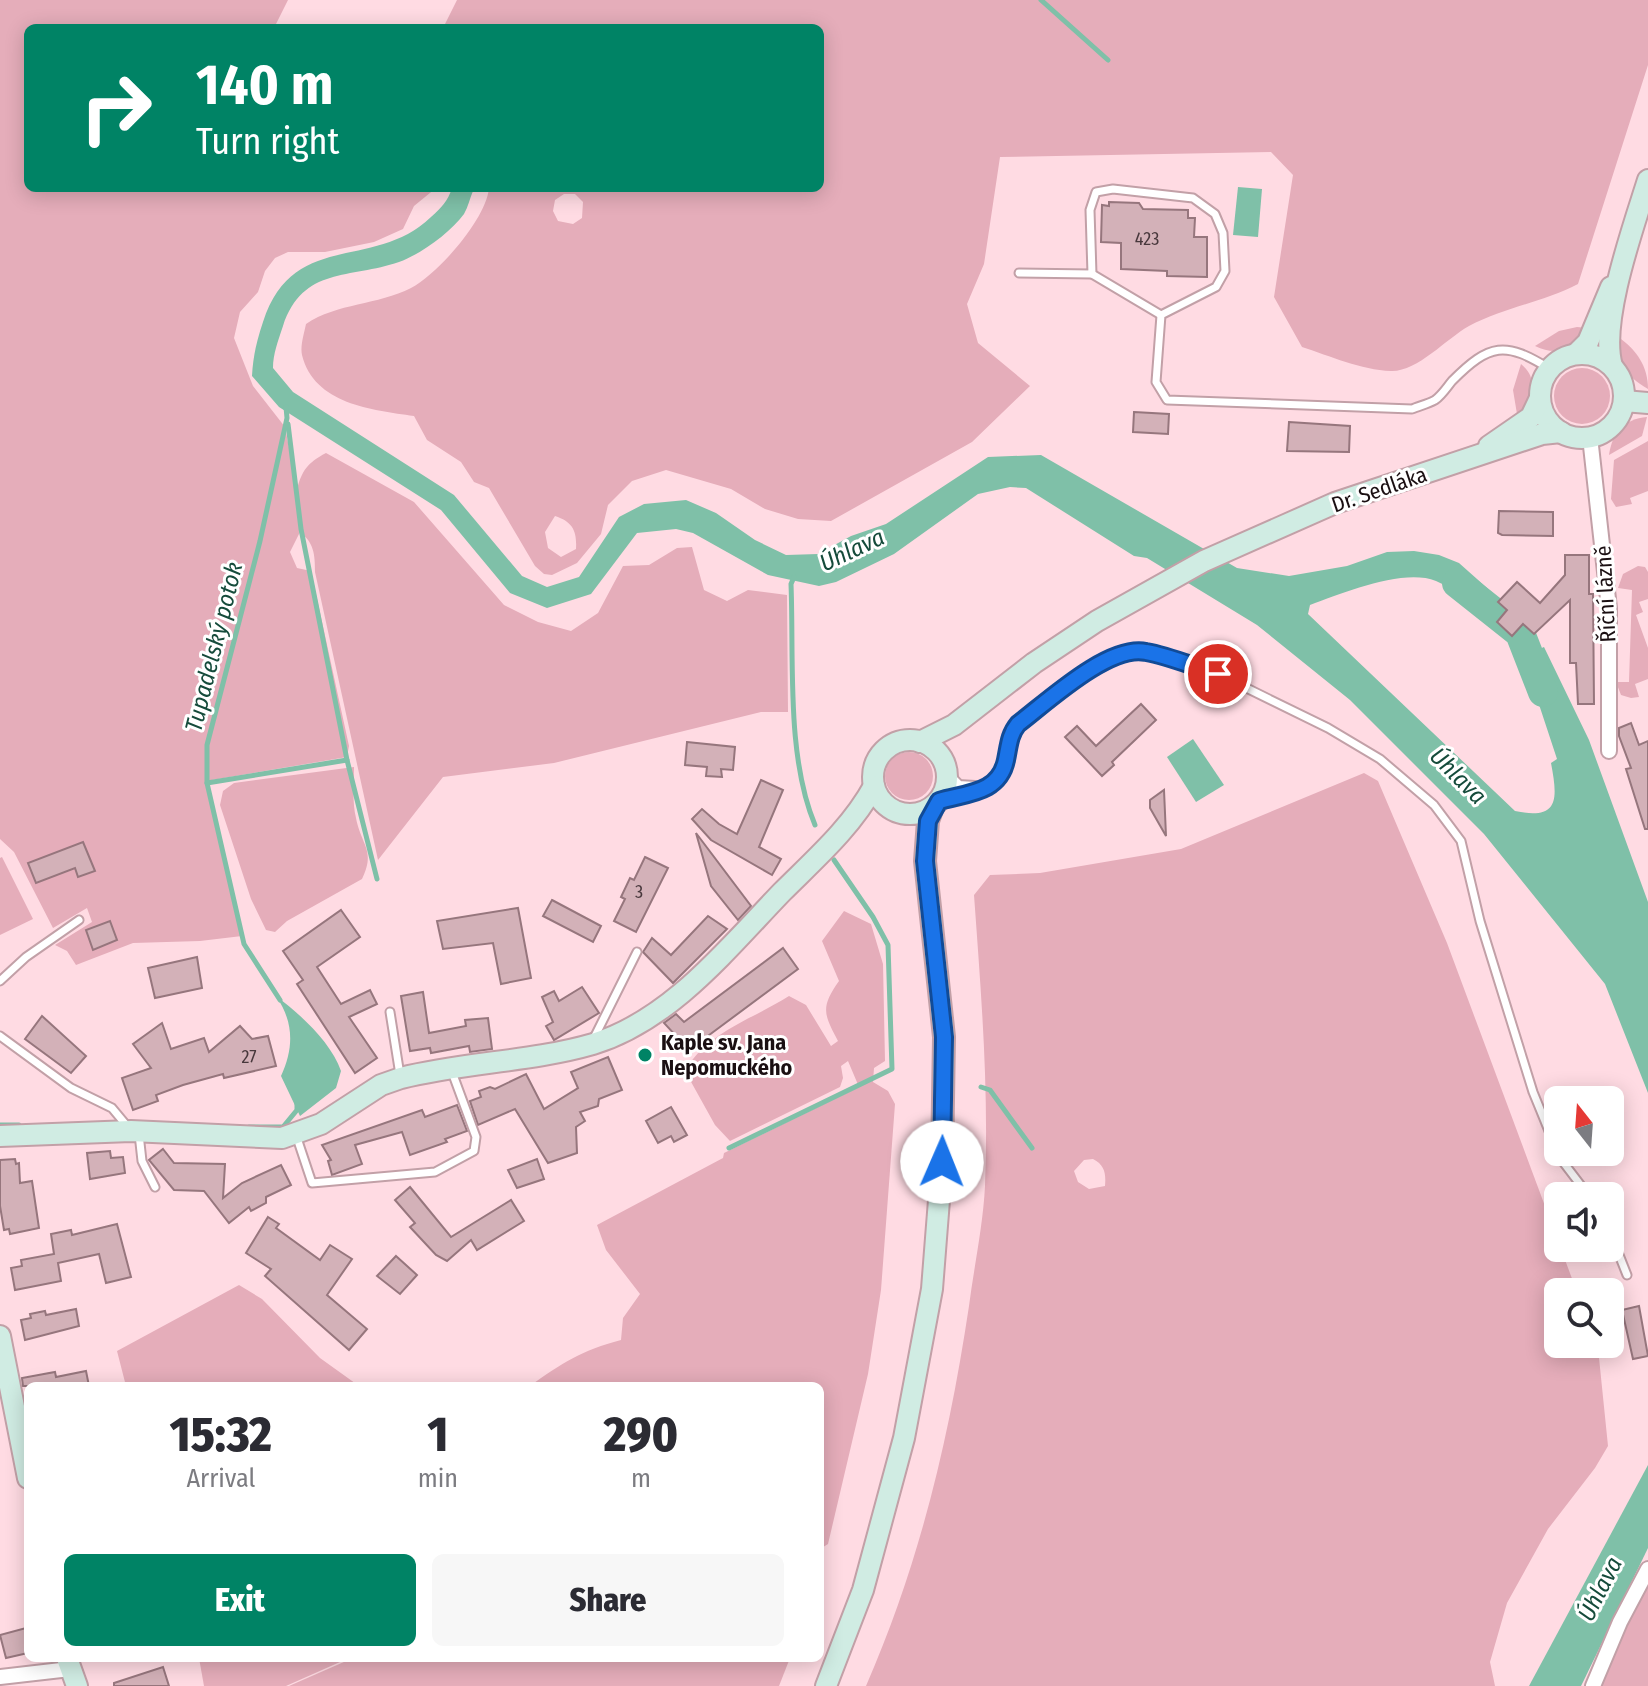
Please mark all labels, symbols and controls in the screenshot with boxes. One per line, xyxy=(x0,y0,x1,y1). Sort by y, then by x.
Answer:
text: 140 m xyxy=(196,52,333,119)
icon: right xyxy=(64,56,168,160)
text: Turn right xyxy=(196,120,339,164)
house number: 423 xyxy=(1135,228,1159,250)
street label: Dr. Sedláka xyxy=(1328,461,1431,518)
water label: Úhlava xyxy=(815,522,889,577)
street label: Říční lázně xyxy=(1589,545,1622,643)
water label: Tupadelský potok xyxy=(179,559,249,734)
pin xyxy=(1184,640,1252,708)
icon: arrive xyxy=(1196,652,1240,696)
water label: Úhlava xyxy=(1424,741,1493,810)
house number: 3 xyxy=(635,881,643,903)
place label: Kaple sv. Jana Nepomuckého xyxy=(661,1029,792,1081)
house number: 27 xyxy=(241,1046,257,1068)
marker: Kaple sv. Jana Nepomuckého xyxy=(636,1046,654,1064)
north arrow xyxy=(1544,1086,1624,1166)
map controls xyxy=(1544,1086,1624,1358)
position arrow xyxy=(900,1120,984,1204)
button: sound xyxy=(1544,1182,1624,1262)
button: search xyxy=(1544,1278,1624,1358)
text: 15:32 xyxy=(170,1406,272,1464)
text: 1 xyxy=(427,1406,448,1464)
text: 290 xyxy=(604,1406,678,1464)
text: Arrival xyxy=(186,1463,255,1494)
text: min xyxy=(418,1463,458,1494)
text: m xyxy=(631,1463,651,1494)
water label: Úhlava xyxy=(1571,1552,1628,1626)
button: Exit xyxy=(64,1554,416,1646)
button: Share xyxy=(432,1554,784,1646)

